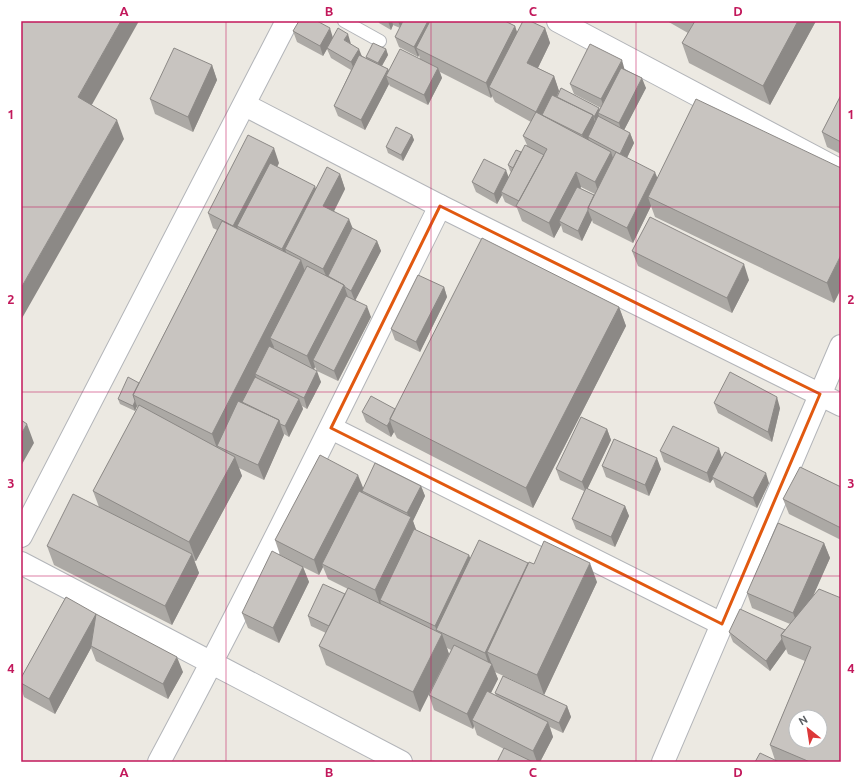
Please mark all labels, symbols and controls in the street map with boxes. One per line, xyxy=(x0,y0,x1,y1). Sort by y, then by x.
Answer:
text: A xyxy=(119,4,129,18)
text: B xyxy=(325,4,334,18)
text: C xyxy=(529,4,538,18)
text: D xyxy=(733,4,743,18)
text: 1 xyxy=(7,107,15,121)
text: 1 xyxy=(847,107,855,121)
text: 2 xyxy=(7,292,15,306)
text: 2 xyxy=(847,292,855,306)
text: 3 xyxy=(7,476,15,490)
text: 3 xyxy=(847,476,855,490)
text: 4 xyxy=(7,661,15,675)
text: 4 xyxy=(847,661,855,675)
north arrow xyxy=(788,709,828,749)
text: N xyxy=(796,713,810,728)
text: A xyxy=(119,765,129,779)
text: B xyxy=(325,765,334,779)
text: C xyxy=(529,765,538,779)
text: D xyxy=(733,765,743,779)

